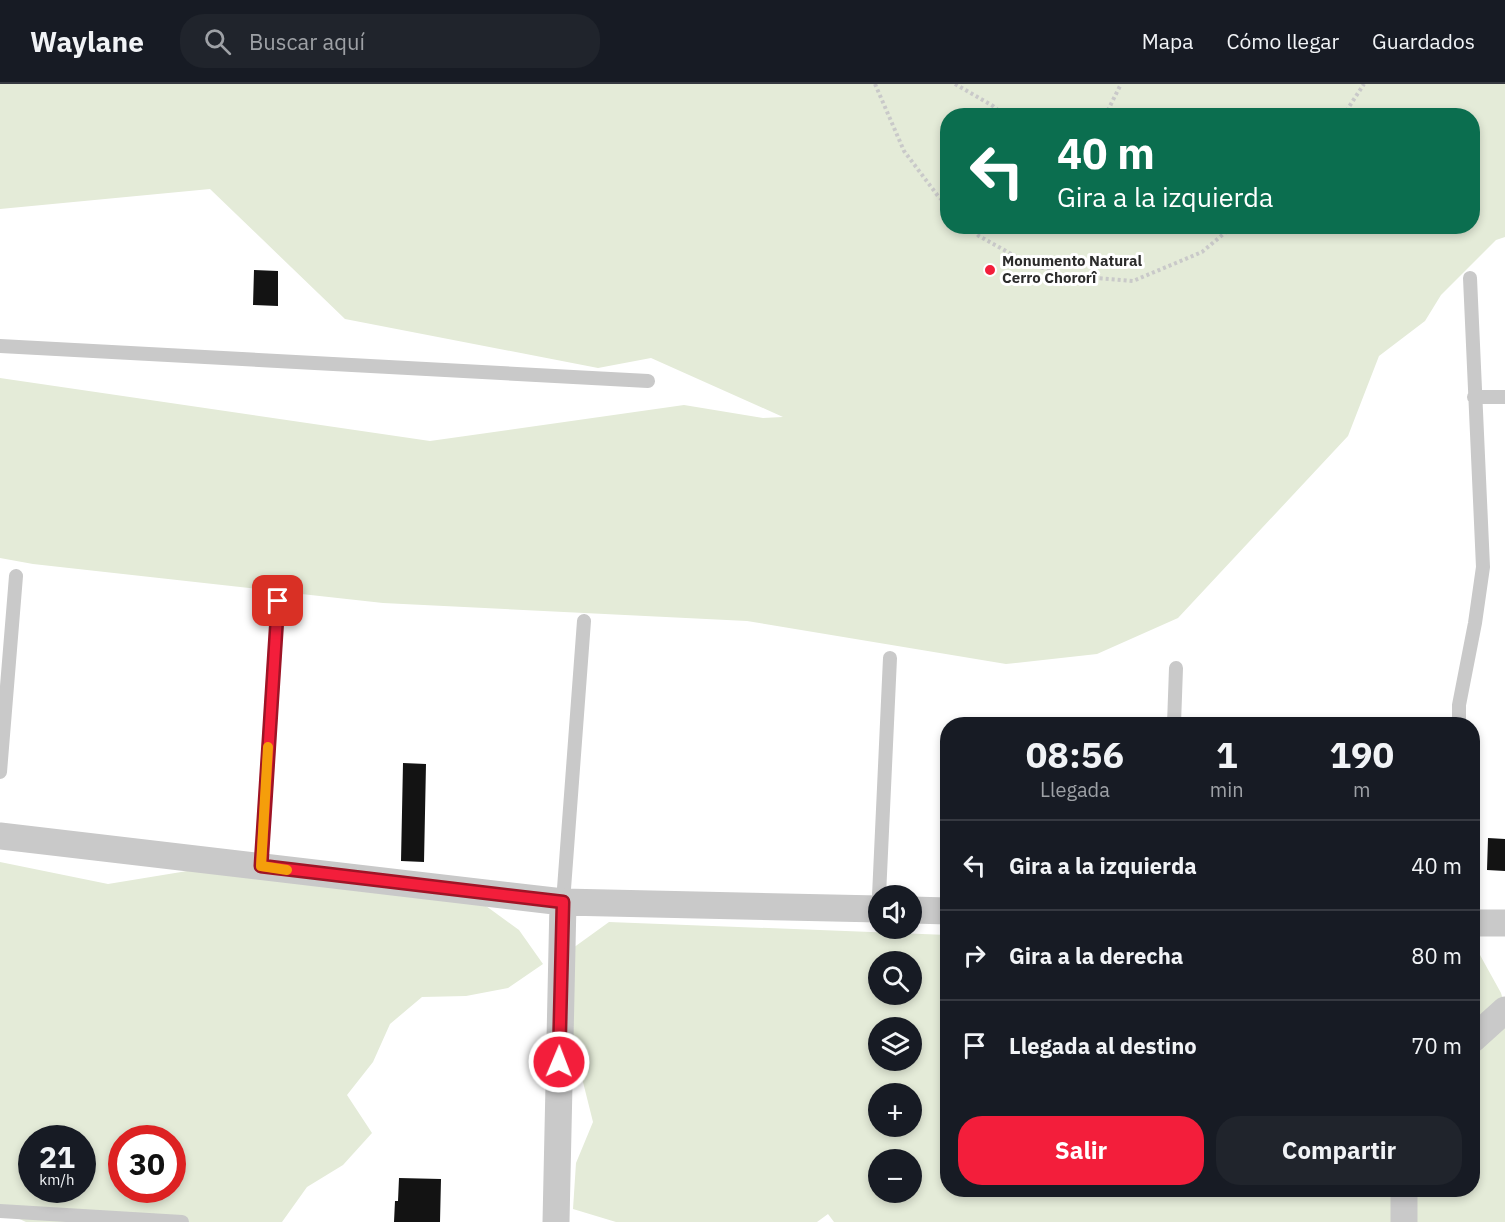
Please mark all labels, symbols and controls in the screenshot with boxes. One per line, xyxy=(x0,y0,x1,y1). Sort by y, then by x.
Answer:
search box xyxy=(180,14,600,68)
text: Waylane xyxy=(30,23,144,60)
icon: search xyxy=(201,25,234,58)
text: Buscar aquí xyxy=(249,27,365,56)
text: Mapa xyxy=(1142,27,1193,55)
text: Cómo llegar xyxy=(1226,27,1339,55)
text: Guardados xyxy=(1372,27,1475,55)
text: 40 m xyxy=(1057,126,1155,181)
icon: left xyxy=(958,132,1036,210)
text: Gira a la izquierda xyxy=(1057,179,1273,214)
place label: Monumento Natural Cerro Chororî xyxy=(1002,251,1142,287)
marker: Monumento Natural Cerro Chororî xyxy=(983,263,997,277)
pin xyxy=(252,575,303,626)
icon: arrive xyxy=(261,584,294,617)
text: 08:56 xyxy=(1026,731,1124,778)
text: 1 xyxy=(1216,731,1238,778)
text: 190 xyxy=(1329,731,1394,778)
text: Llegada xyxy=(1040,776,1110,803)
text: min xyxy=(1210,776,1244,803)
text: m xyxy=(1353,776,1371,803)
icon: left xyxy=(958,849,991,882)
text: Gira a la izquierda xyxy=(1009,851,1197,880)
text: 40 m xyxy=(1411,851,1462,880)
map controls xyxy=(868,885,922,1203)
button: sound xyxy=(868,885,922,939)
icon: right xyxy=(958,939,991,972)
text: Gira a la derecha xyxy=(1009,941,1183,970)
text: 80 m xyxy=(1411,941,1462,970)
button: search xyxy=(868,951,922,1005)
button: layers xyxy=(868,1017,922,1071)
icon: arrive xyxy=(958,1029,991,1062)
position arrow xyxy=(527,1030,591,1094)
text: Llegada al destino xyxy=(1009,1031,1197,1060)
text: 70 m xyxy=(1411,1031,1462,1060)
button: + xyxy=(868,1083,922,1137)
button: Salir xyxy=(958,1116,1204,1185)
button: Compartir xyxy=(1216,1116,1462,1185)
speed limit sign: 30 xyxy=(108,1125,186,1203)
text: 21 xyxy=(39,1137,75,1176)
button: − xyxy=(868,1149,922,1203)
text: km/h xyxy=(39,1170,75,1189)

